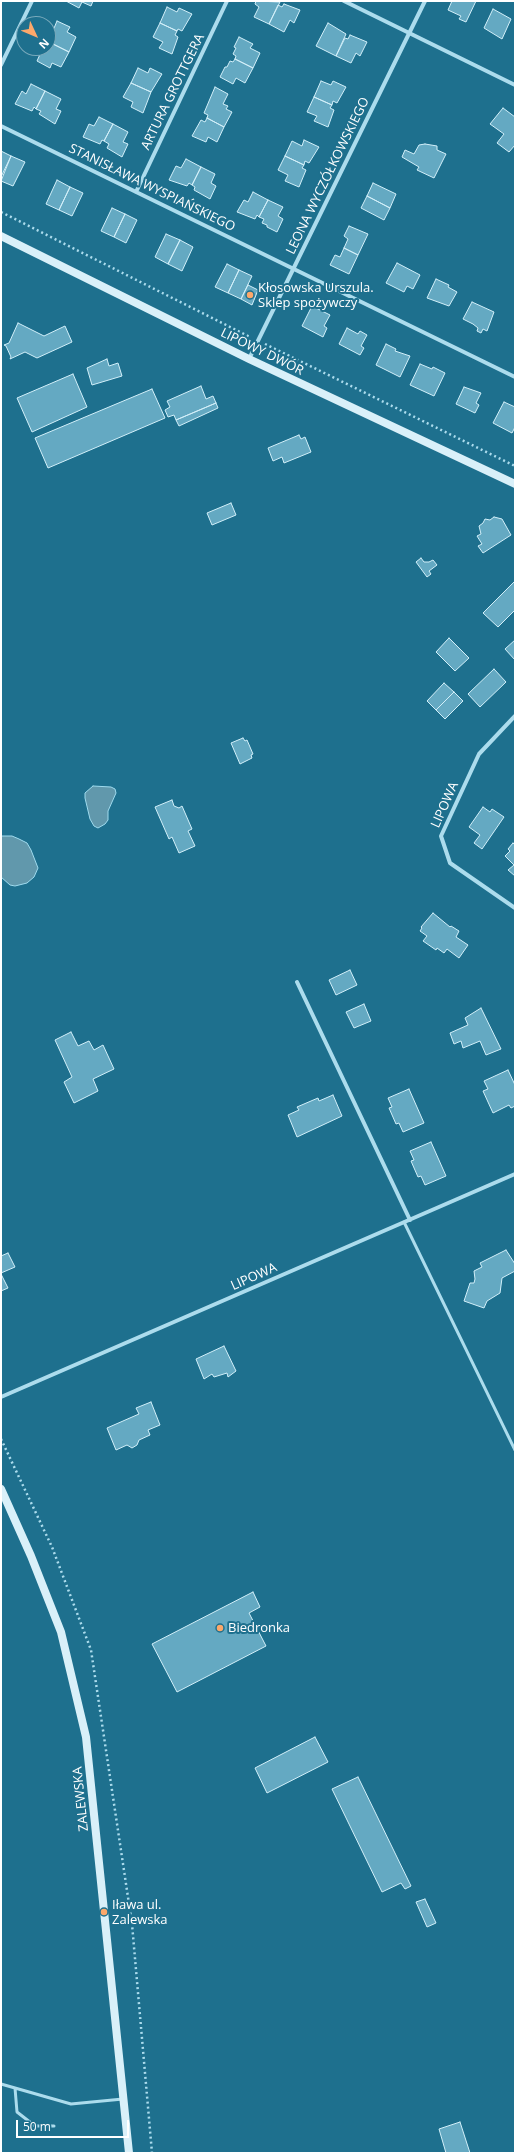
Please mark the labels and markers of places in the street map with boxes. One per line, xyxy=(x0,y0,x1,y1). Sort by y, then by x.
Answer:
place label: Kłosowska Urszula. Sklep spożywczy xyxy=(258,280,374,311)
marker: Kłosowska Urszula. Sklep spożywczy xyxy=(245,290,255,300)
place label: Biedronka xyxy=(228,1620,290,1636)
marker: Biedronka xyxy=(215,1623,225,1633)
place label: Iława ul. Zalewska xyxy=(112,1897,168,1928)
marker: Iława ul. Zalewska xyxy=(99,1907,109,1917)

